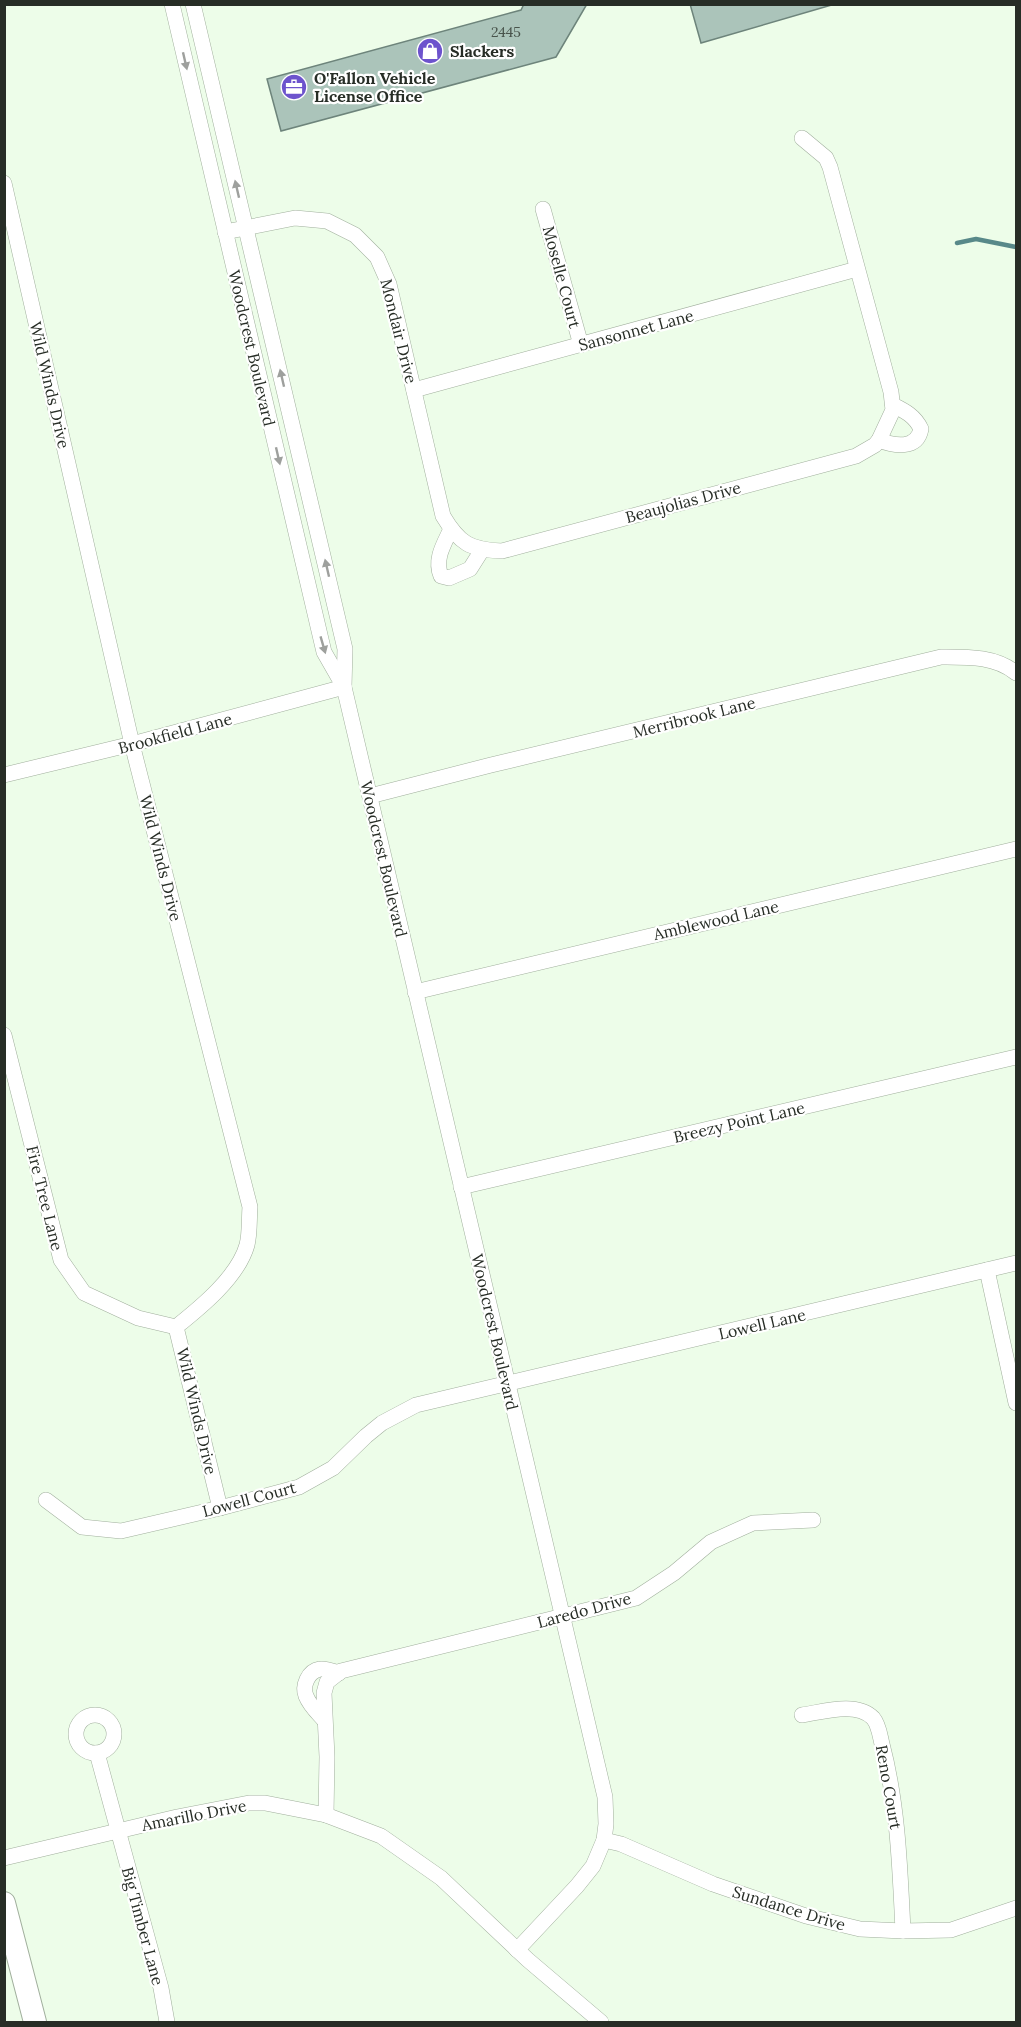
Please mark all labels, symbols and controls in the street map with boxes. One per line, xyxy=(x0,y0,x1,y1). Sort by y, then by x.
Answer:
house number: 2445 xyxy=(491,23,521,41)
shop icon: Slackers xyxy=(415,36,445,66)
place label: Slackers xyxy=(450,41,514,61)
one-way arrow xyxy=(181,52,191,71)
place label: O'Fallon Vehicle License Office xyxy=(314,68,436,106)
office icon: O'Fallon Vehicle License Office xyxy=(279,72,309,102)
one-way arrow xyxy=(232,179,241,198)
street label: Moselle Court xyxy=(539,224,585,331)
street label: Woodcrest Boulevard xyxy=(224,268,280,429)
street label: Mondair Drive xyxy=(376,277,422,386)
street label: Sansonnet Lane xyxy=(576,305,696,355)
street label: Wild Winds Drive xyxy=(26,320,74,451)
one-way arrow xyxy=(276,369,286,388)
one-way arrow xyxy=(273,447,283,465)
street label: Beaujolias Drive xyxy=(623,477,743,527)
one-way arrow xyxy=(321,559,331,577)
one-way arrow xyxy=(319,636,328,654)
street label: Merribrook Lane xyxy=(631,692,758,742)
street label: Brookfield Lane xyxy=(116,708,234,758)
street label: Woodcrest Boulevard xyxy=(356,779,412,940)
street label: Wild Winds Drive xyxy=(136,793,186,923)
street label: Amblewood Lane xyxy=(650,896,781,944)
street label: Breezy Point Lane xyxy=(671,1097,807,1147)
street label: Fire Tree Lane xyxy=(22,1143,68,1253)
street label: Woodcrest Boulevard xyxy=(467,1252,523,1413)
street label: Lowell Lane xyxy=(716,1304,808,1344)
street label: Wild Winds Drive xyxy=(173,1346,221,1477)
street label: Lowell Court xyxy=(200,1477,299,1521)
street label: Laredo Drive xyxy=(535,1588,633,1632)
street label: Reno Court xyxy=(872,1743,906,1831)
street label: Amarillo Drive xyxy=(139,1795,248,1835)
street label: Big Timber Lane xyxy=(118,1865,169,1988)
street label: Sundance Drive xyxy=(730,1881,848,1935)

